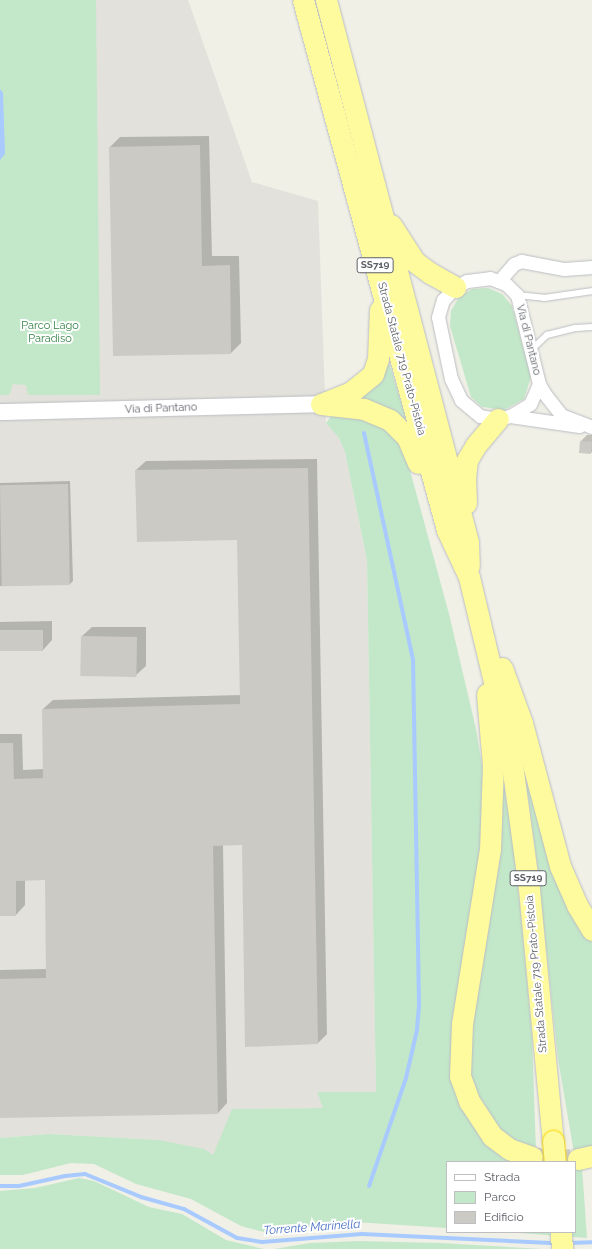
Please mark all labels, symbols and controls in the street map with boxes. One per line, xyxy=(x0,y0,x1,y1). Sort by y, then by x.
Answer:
road number: SS719 xyxy=(356,257,394,273)
street label: Strada Statale 719 Prato-Pistoia xyxy=(374,281,428,437)
street label: Via di Pantano xyxy=(513,303,543,377)
park label: Parco Lago Paradiso xyxy=(21,320,79,346)
street label: Via di Pantano xyxy=(125,401,197,417)
road number: SS719 xyxy=(509,870,547,886)
street label: Strada Statale 719 Prato-Pistoia xyxy=(524,895,550,1053)
legend xyxy=(446,1161,576,1233)
text: Strada xyxy=(484,1170,520,1184)
text: Parco xyxy=(484,1190,516,1204)
text: Edificio xyxy=(484,1210,524,1224)
water label: Torrente Marinella xyxy=(263,1217,361,1239)

